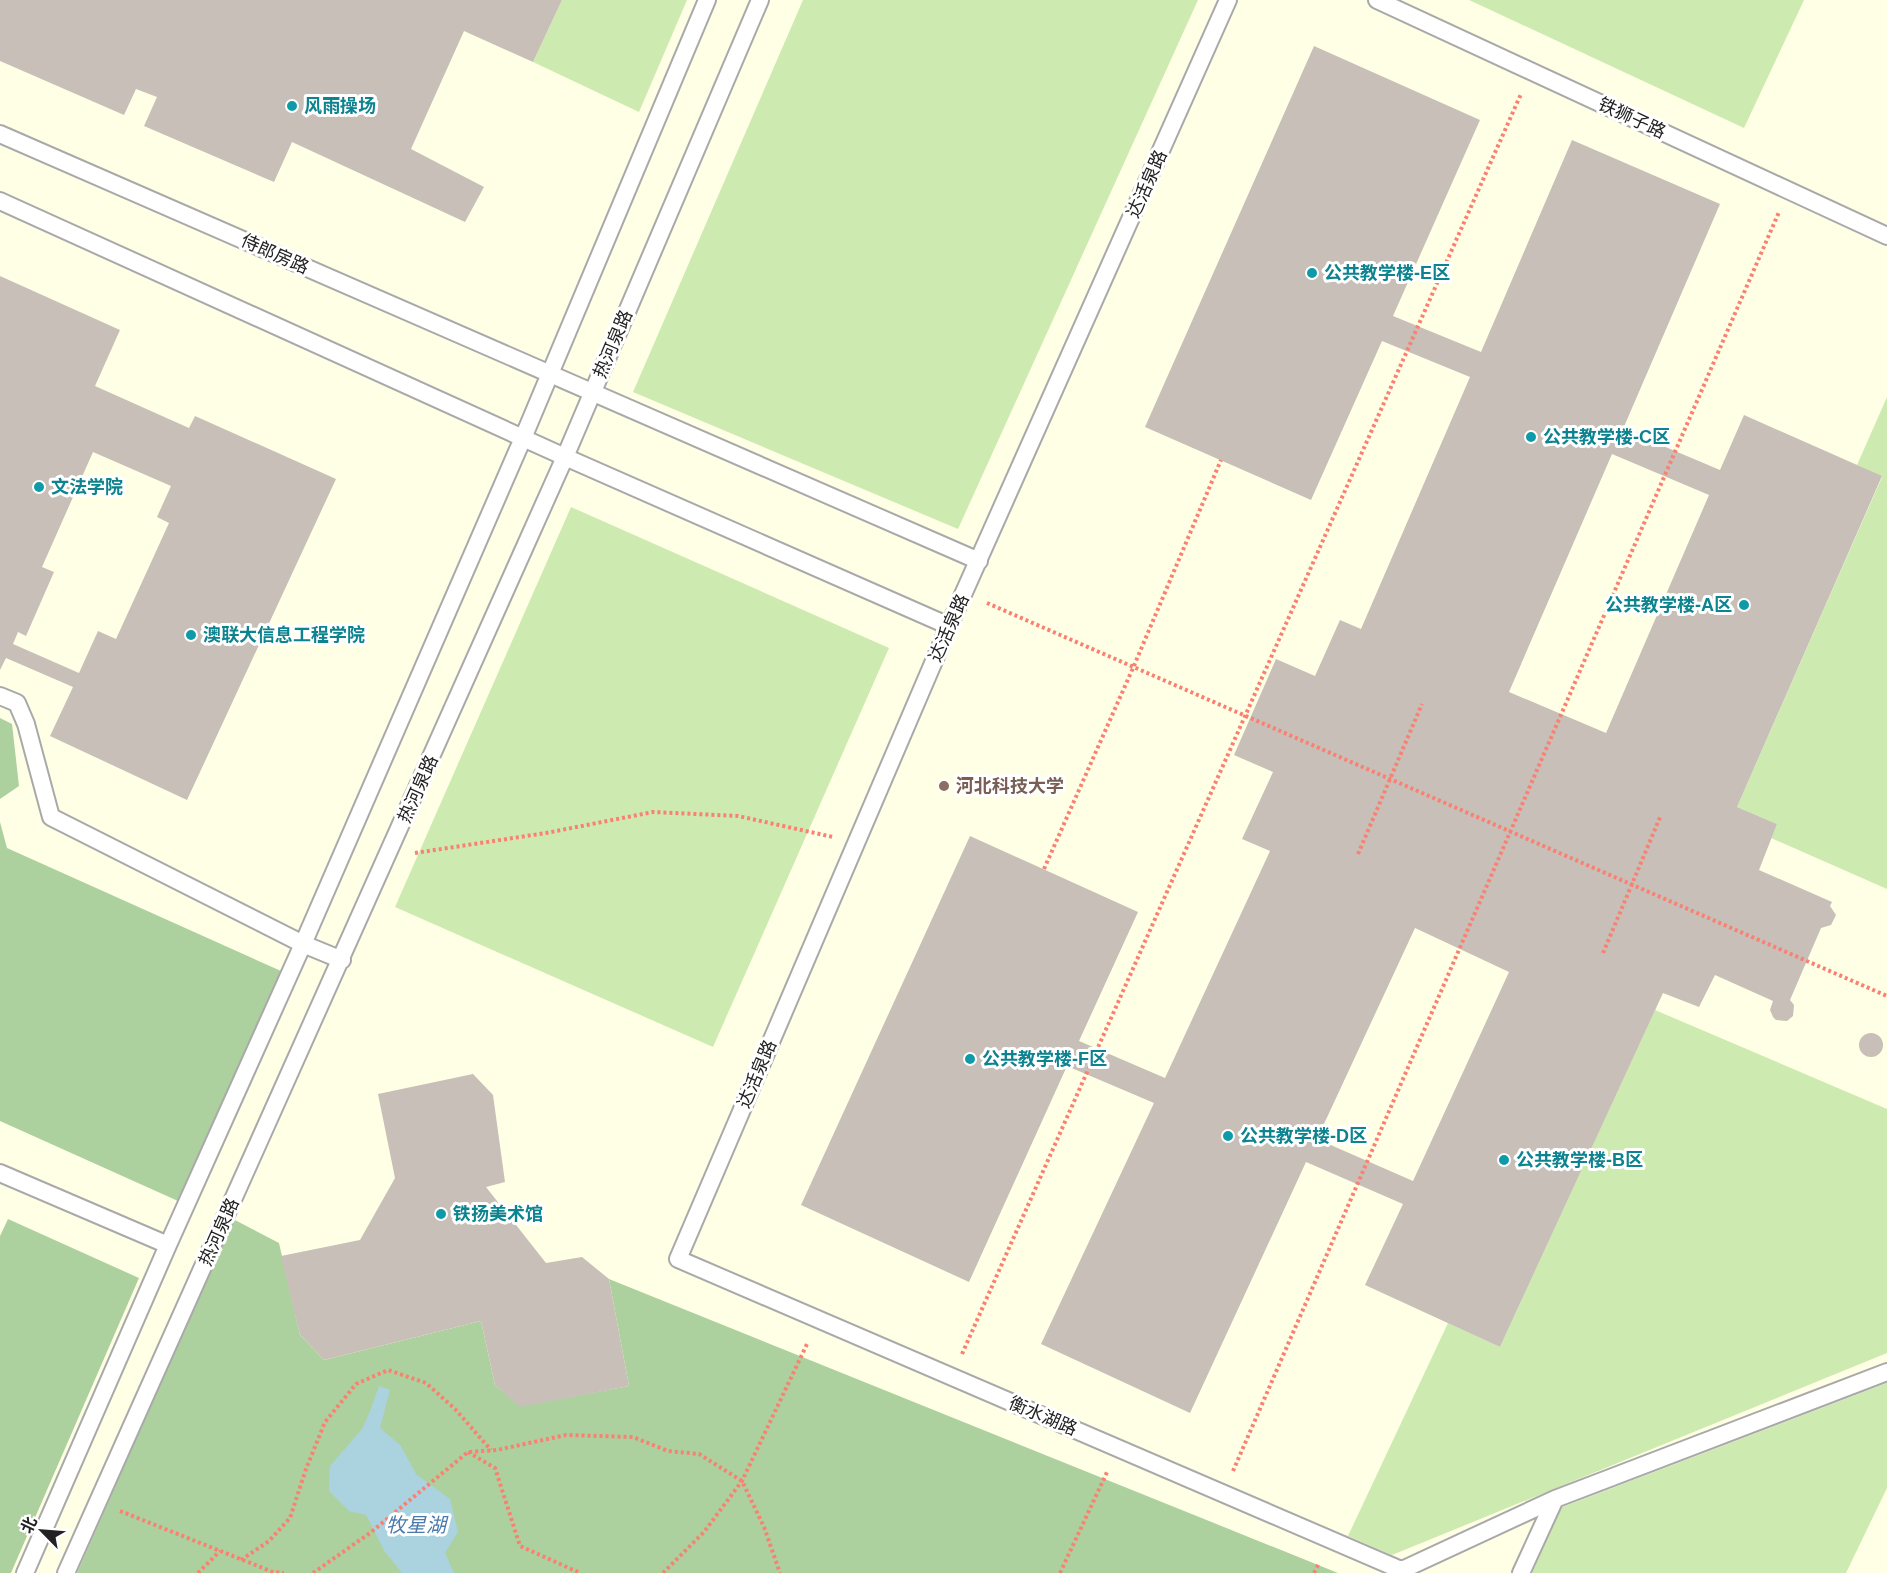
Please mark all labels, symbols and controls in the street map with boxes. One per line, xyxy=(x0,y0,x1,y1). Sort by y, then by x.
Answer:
street label: 铁狮子路 xyxy=(1595,94,1669,142)
place label: 风雨操场 xyxy=(304,96,376,116)
marker: 风雨操场 xyxy=(285,99,299,113)
street label: 达活泉路 xyxy=(1123,147,1171,221)
street label: 侍郎房路 xyxy=(238,230,312,278)
place label: 公共教学楼-E区 xyxy=(1324,263,1450,283)
marker: 公共教学楼-E区 xyxy=(1305,266,1319,280)
street label: 热河泉路 xyxy=(590,307,636,381)
place label: 公共教学楼-C区 xyxy=(1543,427,1670,447)
marker: 公共教学楼-C区 xyxy=(1524,430,1538,444)
place label: 文法学院 xyxy=(51,477,123,497)
marker: 文法学院 xyxy=(32,480,46,494)
street label: 达活泉路 xyxy=(925,591,973,665)
place label: 公共教学楼-A区 xyxy=(1605,595,1732,615)
marker: 公共教学楼-A区 xyxy=(1737,598,1751,612)
place label: 澳联大信息工程学院 xyxy=(203,625,365,645)
marker: 澳联大信息工程学院 xyxy=(184,628,198,642)
street label: 热河泉路 xyxy=(394,752,442,826)
place label: 河北科技大学 xyxy=(956,776,1064,796)
marker: 河北科技大学 xyxy=(937,779,951,793)
street label: 达活泉路 xyxy=(734,1037,780,1111)
place label: 公共教学楼-F区 xyxy=(982,1049,1107,1069)
marker: 公共教学楼-F区 xyxy=(963,1052,977,1066)
place label: 公共教学楼-D区 xyxy=(1240,1126,1367,1146)
marker: 公共教学楼-D区 xyxy=(1221,1129,1235,1143)
place label: 公共教学楼-B区 xyxy=(1516,1150,1643,1170)
marker: 公共教学楼-B区 xyxy=(1497,1153,1511,1167)
street label: 热河泉路 xyxy=(195,1195,243,1269)
place label: 铁扬美术馆 xyxy=(453,1204,543,1224)
marker: 铁扬美术馆 xyxy=(434,1207,448,1221)
street label: 衡水湖路 xyxy=(1006,1393,1080,1439)
north arrow xyxy=(12,1501,72,1561)
text: 北 xyxy=(18,1514,40,1536)
water label: 牧星湖 xyxy=(386,1514,449,1536)

